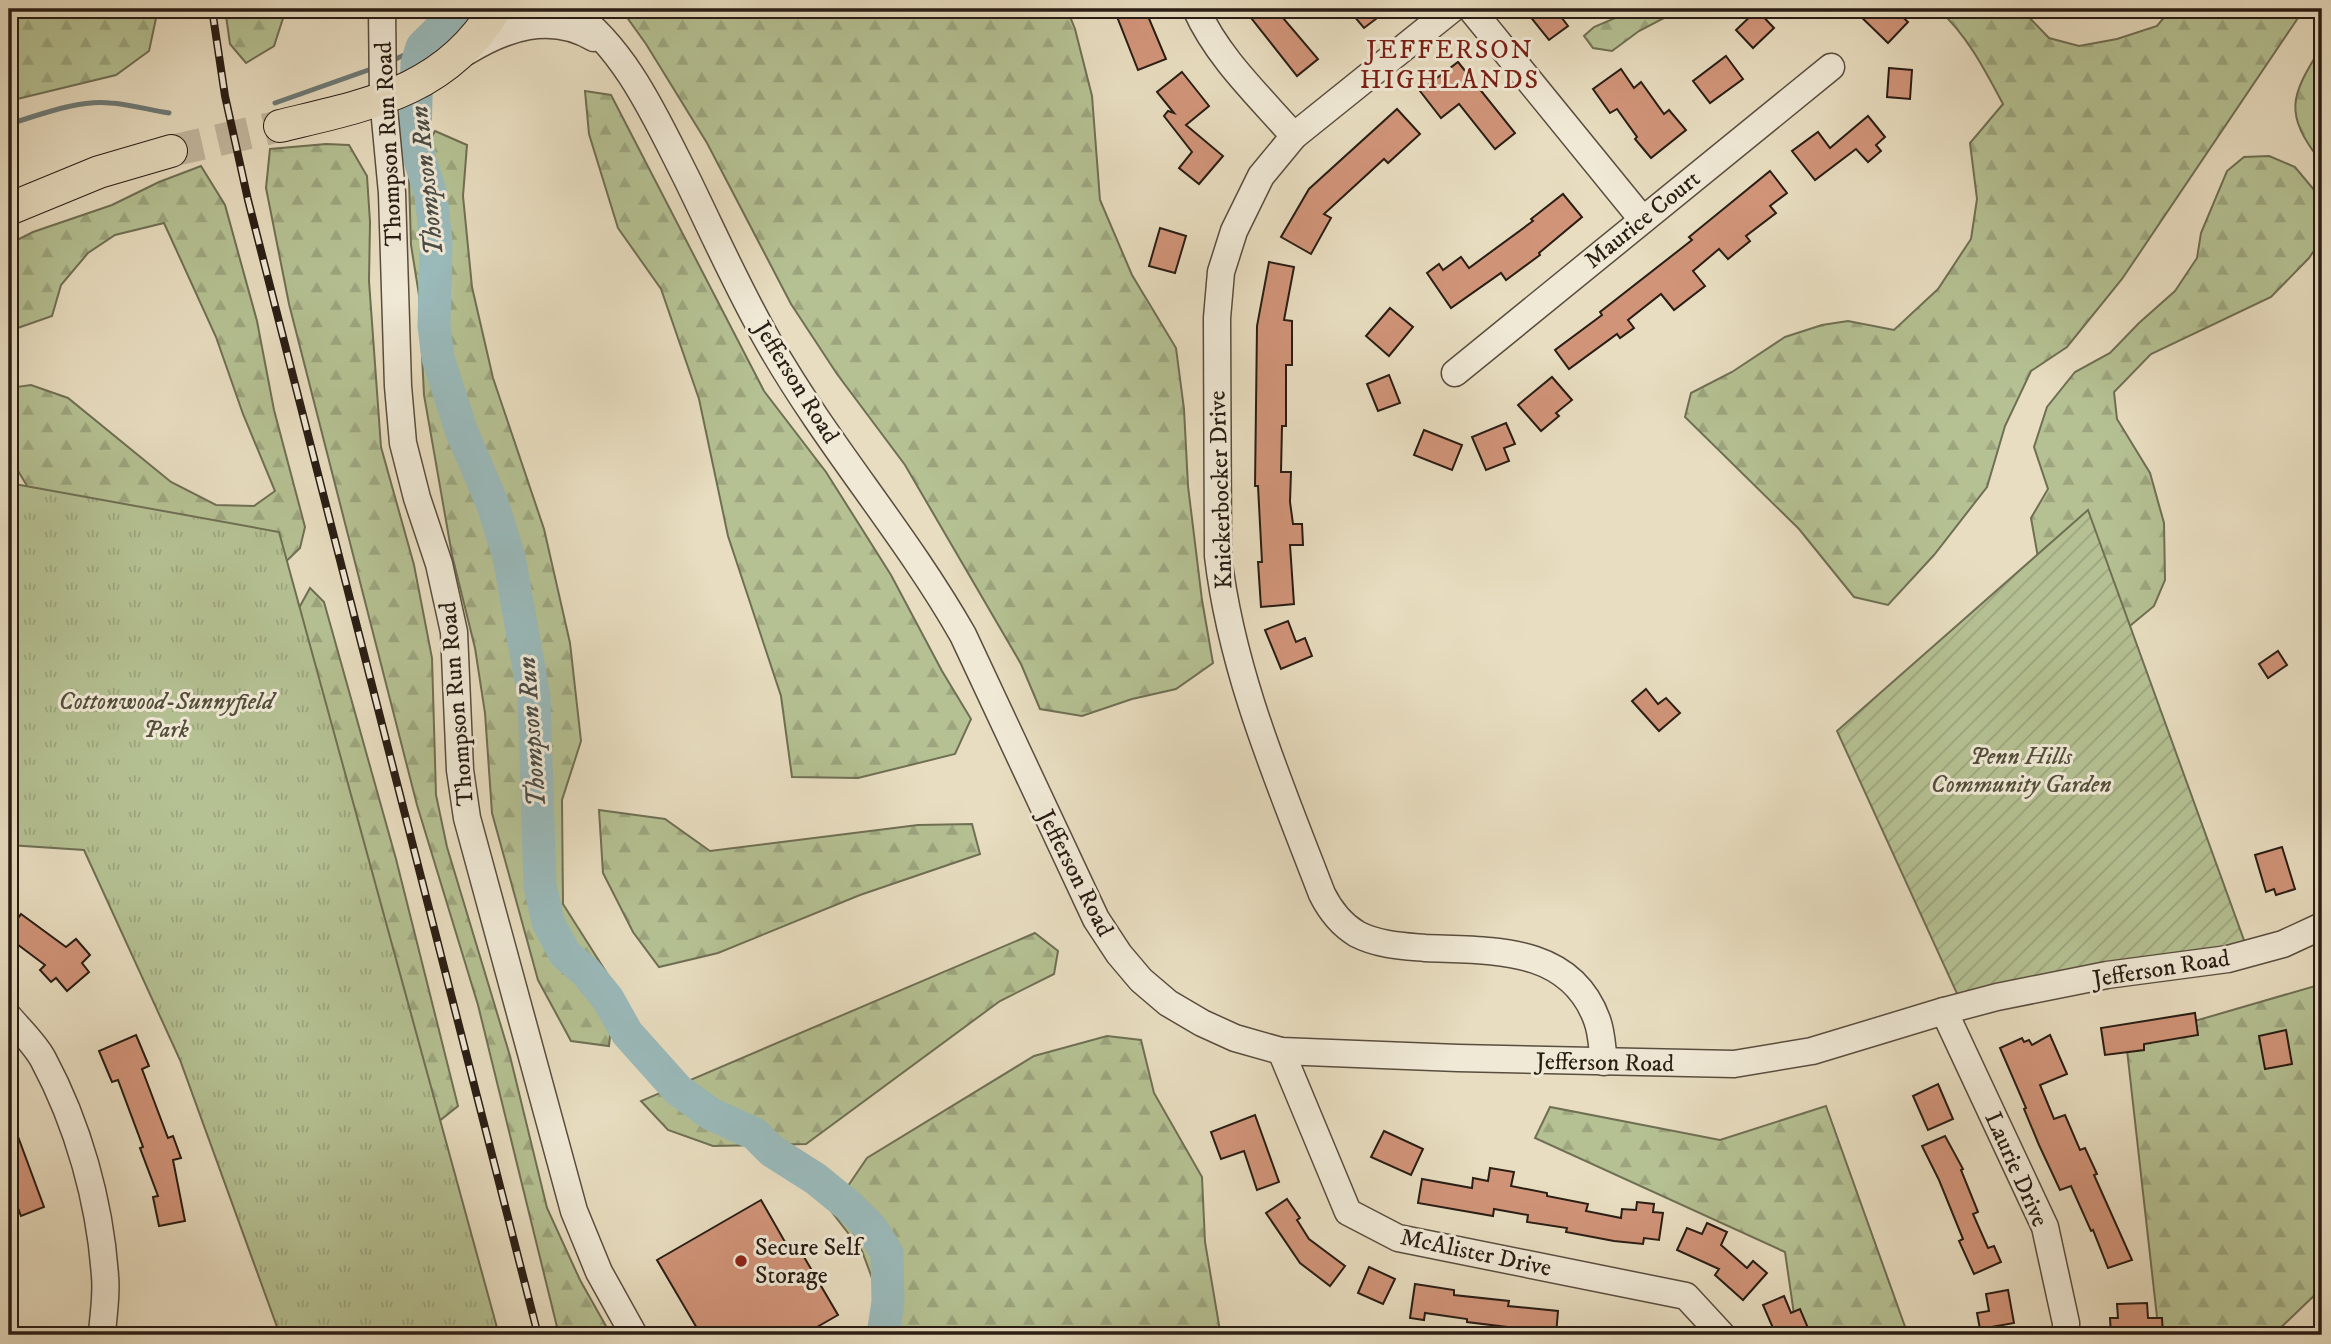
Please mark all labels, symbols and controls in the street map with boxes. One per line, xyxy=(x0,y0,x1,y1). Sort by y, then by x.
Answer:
district label: JEFFERSON HIGHLANDS xyxy=(1360,34,1540,97)
street label: Thompson Run Road xyxy=(369,41,409,247)
water label: Thompson Run xyxy=(403,104,452,258)
street label: Maurice Court xyxy=(1579,164,1707,276)
street label: Jefferson Road xyxy=(746,314,846,449)
street label: Knickerbocker Drive xyxy=(1203,390,1239,590)
street label: Thompson Run Road xyxy=(433,601,481,807)
water label: Thompson Run xyxy=(511,655,554,808)
park label: Cottonwood-Sunnyfield Park xyxy=(58,687,277,745)
park label: Penn Hills Community Garden xyxy=(1931,742,2111,800)
street label: Jefferson Road xyxy=(1029,803,1120,942)
street label: Jefferson Road xyxy=(2088,943,2232,995)
street label: Jefferson Road xyxy=(1534,1047,1674,1079)
street label: Laurie Drive xyxy=(1977,1107,2055,1232)
street label: McAlister Drive xyxy=(1397,1222,1554,1284)
place label: Secure Self Storage xyxy=(755,1233,864,1291)
marker: Secure Self Storage xyxy=(733,1253,749,1269)

